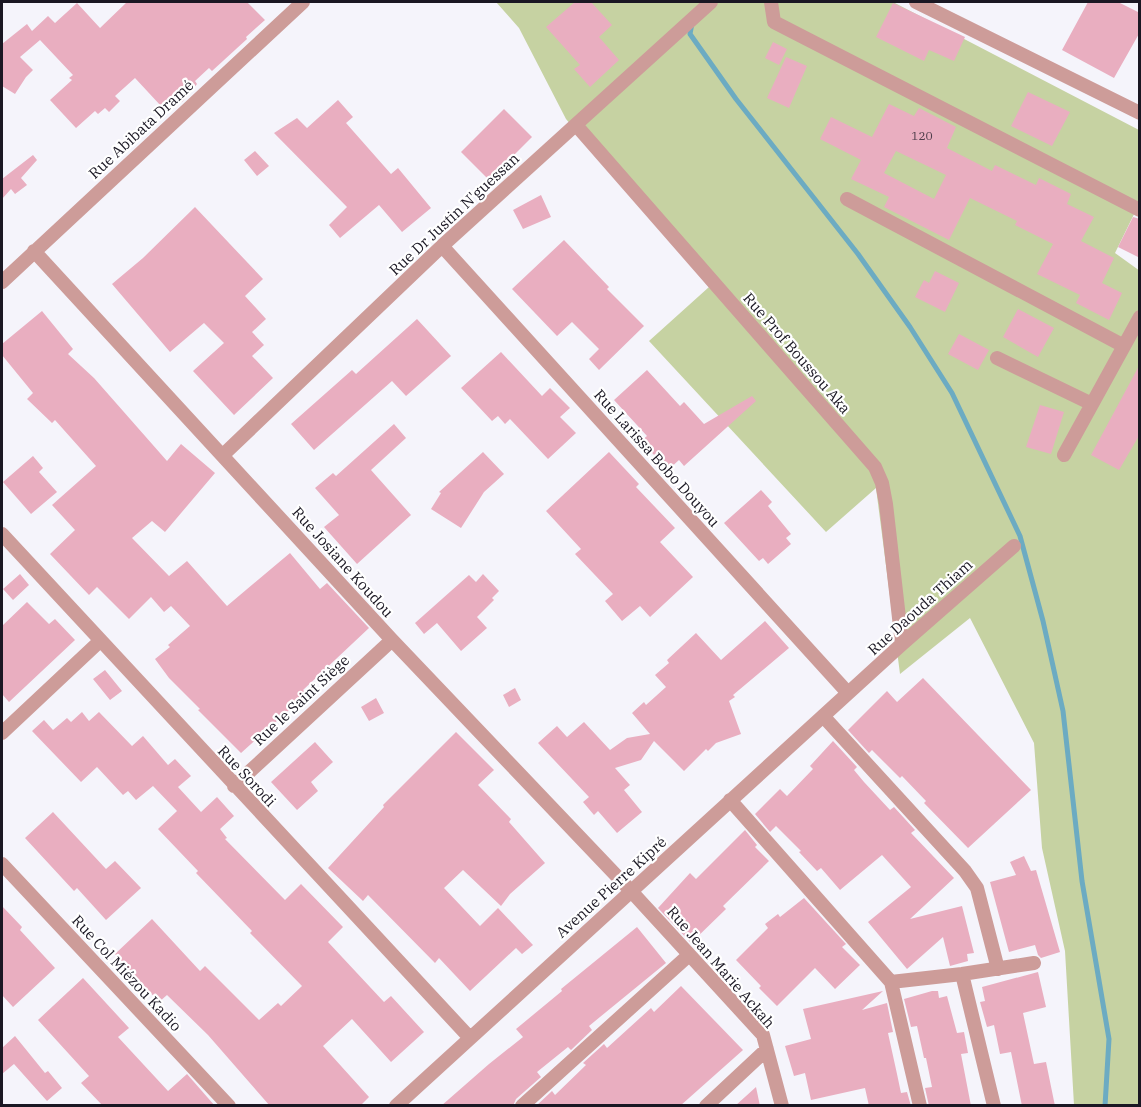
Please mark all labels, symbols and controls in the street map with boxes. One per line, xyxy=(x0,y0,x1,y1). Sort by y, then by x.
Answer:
street label: Rue Abibata Dramé xyxy=(85,75,197,183)
house number: 120 xyxy=(911,128,933,143)
street label: Rue Dr Justin N'guessan xyxy=(385,148,523,279)
street label: Rue Prof Boussou Aka xyxy=(739,289,855,417)
street label: Rue Larissa Bobo Douyou xyxy=(590,385,724,531)
street label: Rue Josiane Koudou xyxy=(288,503,398,621)
street label: Rue Daouda Thiam xyxy=(864,555,976,659)
street label: Rue le Saint Siège xyxy=(249,651,353,749)
street label: Rue Sorodi xyxy=(214,741,280,811)
street label: Avenue Pierre Kipré xyxy=(552,832,670,942)
street label: Rue Jean Marie Ackah xyxy=(663,902,779,1032)
street label: Rue Col Miézou Kadio xyxy=(68,911,186,1035)

